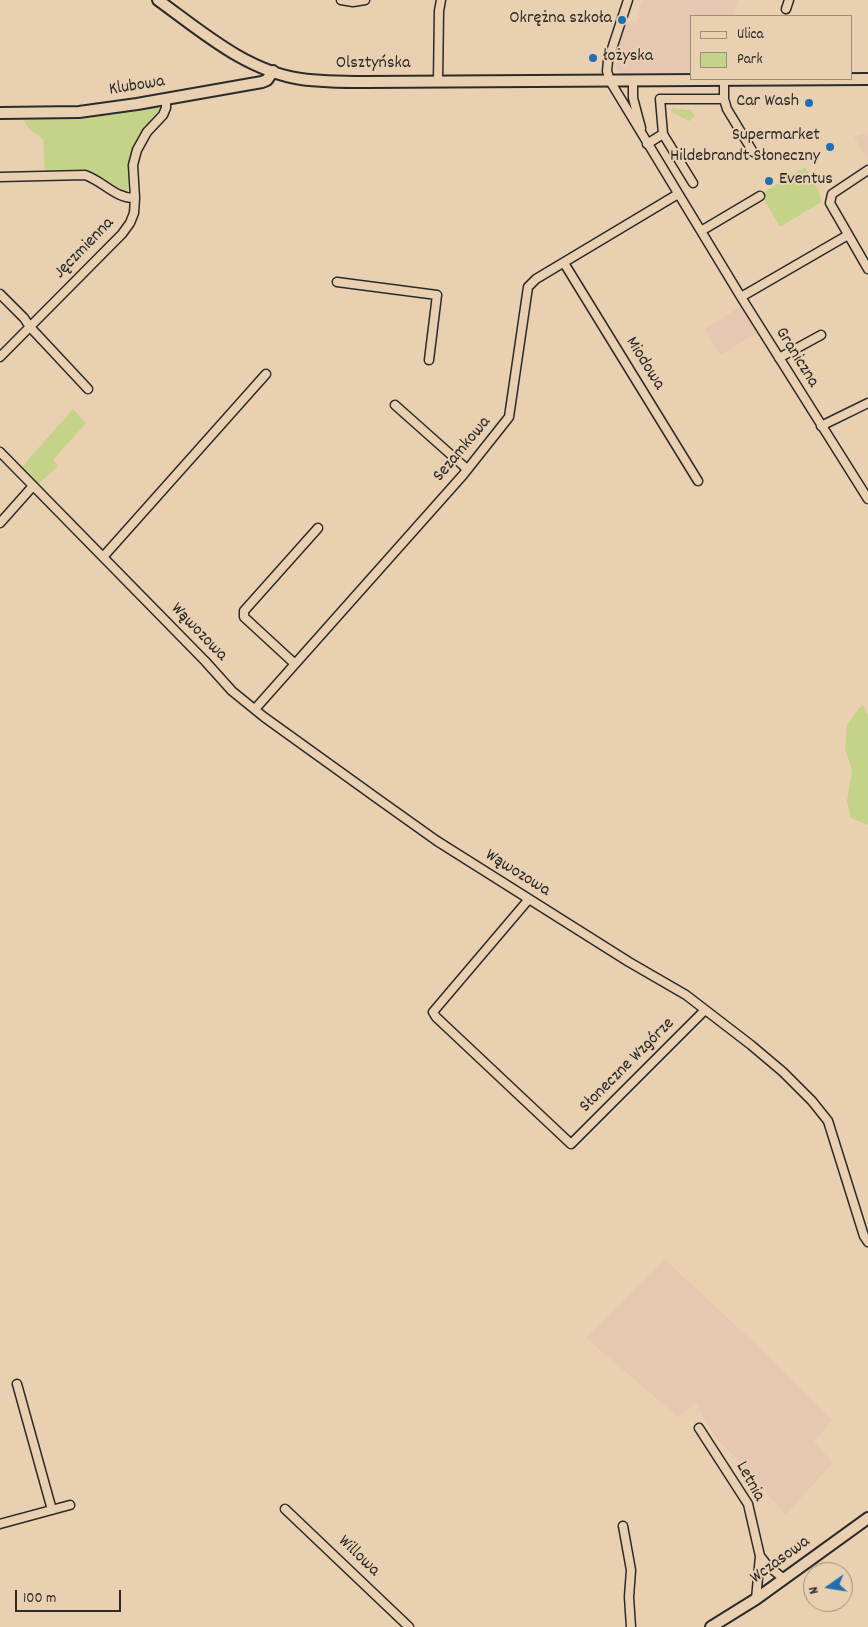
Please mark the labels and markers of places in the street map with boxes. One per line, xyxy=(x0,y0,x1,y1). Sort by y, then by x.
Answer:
place label: Okrężna szkoła xyxy=(509,9,612,31)
marker: Okrężna szkoła xyxy=(616,14,628,26)
place label: łożyska xyxy=(603,47,653,69)
marker: łożyska xyxy=(587,52,599,64)
place label: Car Wash xyxy=(736,92,799,114)
marker: Car Wash xyxy=(803,97,815,109)
place label: Supermarket Hildebrandt Słoneczny xyxy=(670,126,820,168)
marker: Supermarket Hildebrandt Słoneczny xyxy=(824,141,836,153)
place label: Eventus xyxy=(779,170,833,192)
marker: Eventus xyxy=(763,175,775,187)

